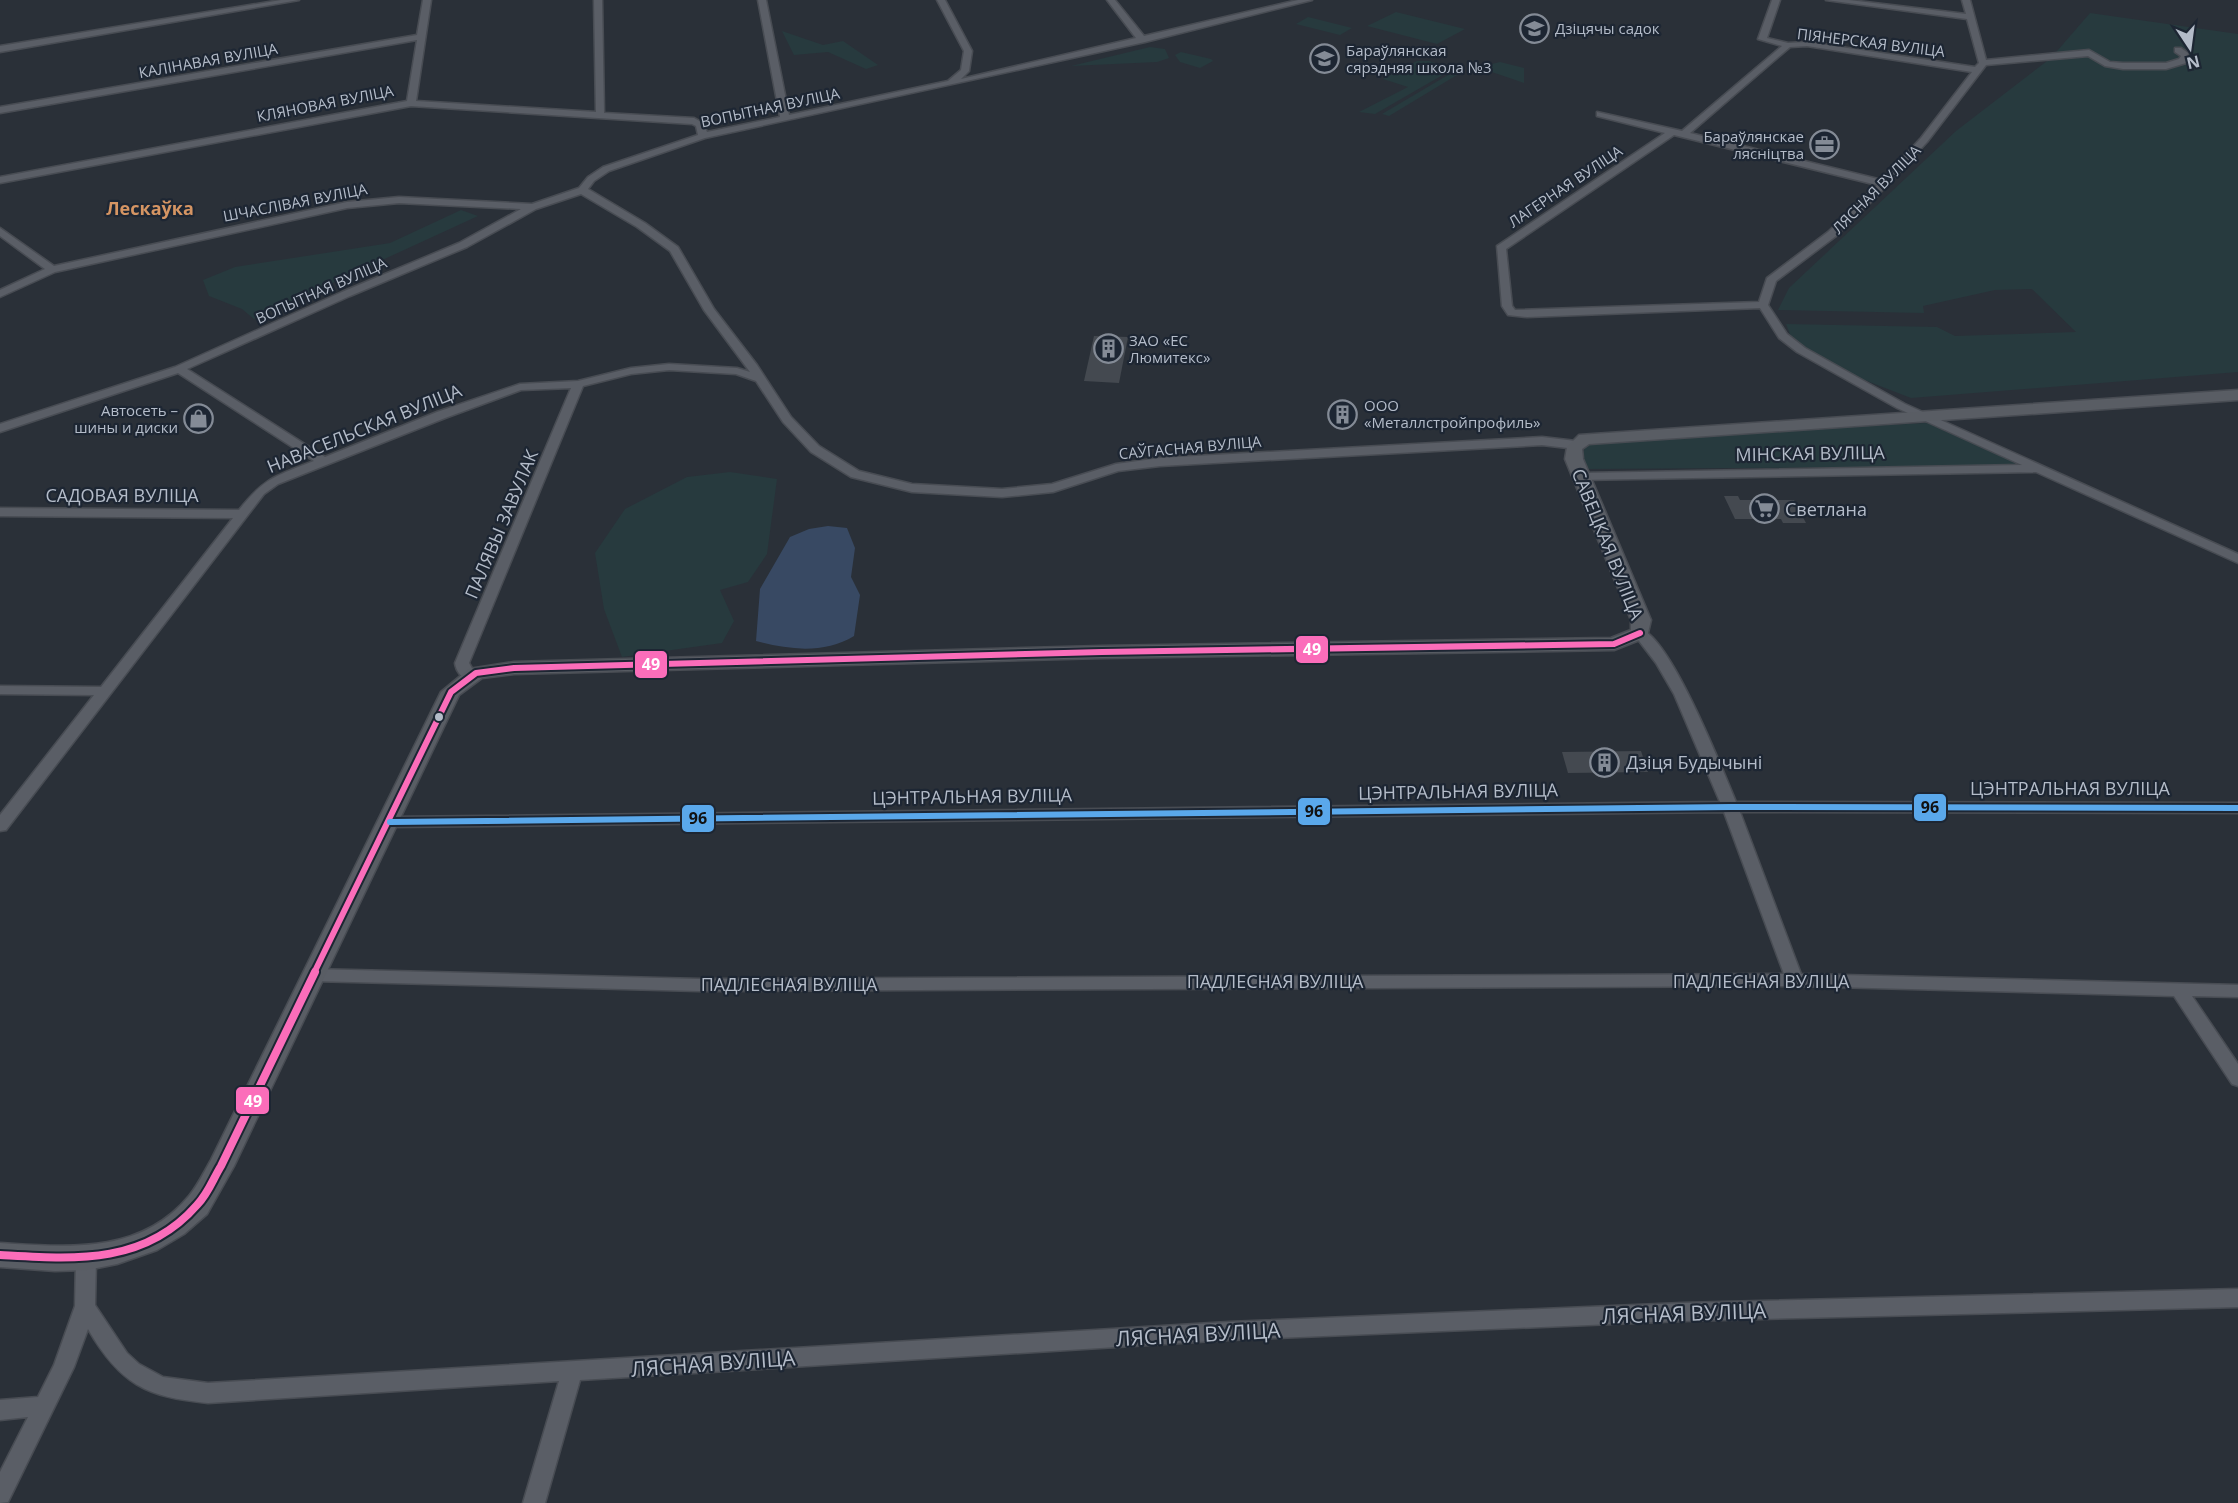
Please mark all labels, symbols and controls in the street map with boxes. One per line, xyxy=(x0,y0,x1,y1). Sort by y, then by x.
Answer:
school or university icon: Дзіцячы садок xyxy=(1518,12,1550,44)
place label: Дзіцячы садок xyxy=(1555,18,1660,38)
north arrow xyxy=(2160,18,2220,78)
street label: ПІЯНЕРСКАЯ ВУЛІЦА xyxy=(1796,23,1947,61)
street label: КАЛІНАВАЯ ВУЛІЦА xyxy=(137,38,280,82)
place label: Бараўлянская сярэдняя школа №3 xyxy=(1346,40,1491,77)
school or university icon: Бараўлянская сярэдняя школа №3 xyxy=(1309,43,1341,75)
text: N xyxy=(2185,50,2202,75)
street label: КЛЯНОВАЯ ВУЛІЦА xyxy=(255,80,395,126)
street label: ВОПЫТНАЯ ВУЛІЦА xyxy=(699,82,842,131)
place label: Бараўлянскае лясніцтва xyxy=(1703,126,1804,163)
office icon: Бараўлянскае лясніцтва xyxy=(1809,129,1841,161)
street label: ЛАГЕРНАЯ ВУЛІЦА xyxy=(1504,140,1626,232)
street label: ЛЯСНАЯ ВУЛІЦА xyxy=(1827,140,1925,238)
street label: ШЧАСЛІВАЯ ВУЛІЦА xyxy=(221,178,369,226)
district label: Лескаўка xyxy=(106,196,194,220)
street label: ВОПЫТНАЯ ВУЛІЦА xyxy=(252,252,390,328)
place label: ЗАО «ЕС Люмитекс» xyxy=(1129,330,1210,367)
building icon: ЗАО «ЕС Люмитекс» xyxy=(1092,333,1124,365)
street label: НАВАСЕЛЬСКАЯ ВУЛІЦА xyxy=(263,378,465,478)
place label: ООО «Металлстройпрофиль» xyxy=(1364,395,1541,432)
building icon: ООО «Металлстройпрофиль» xyxy=(1327,398,1359,430)
place label: Автосеть – шины и диски xyxy=(74,400,178,437)
shop icon: Автосеть – шины и диски xyxy=(183,403,215,435)
street label: САЎГАСНАЯ ВУЛІЦА xyxy=(1118,431,1263,463)
street label: МІНСКАЯ ВУЛІЦА xyxy=(1735,440,1885,466)
street label: ПАЛЯВЫ ЗАВУЛАК xyxy=(459,446,543,602)
street label: САВЕЦКАЯ ВУЛІЦА xyxy=(1567,465,1650,624)
street label: САДОВАЯ ВУЛІЦА xyxy=(45,483,199,507)
supermarket icon: Светлана xyxy=(1748,493,1780,525)
place label: Светлана xyxy=(1785,497,1867,521)
line badge: 49 xyxy=(1295,635,1329,664)
text: 49 xyxy=(1303,638,1321,660)
line badge: 49 xyxy=(634,650,668,679)
text: 49 xyxy=(642,653,660,675)
unlabelled marker xyxy=(433,711,445,723)
building icon: Дзіця Будычыні xyxy=(1589,746,1621,778)
place label: Дзіця Будычыні xyxy=(1626,750,1762,774)
street label: ЦЭНТРАЛЬНАЯ ВУЛІЦА xyxy=(1970,776,2171,800)
street label: ЦЭНТРАЛЬНАЯ ВУЛІЦА xyxy=(1358,777,1559,805)
street label: ЦЭНТРАЛЬНАЯ ВУЛІЦА xyxy=(872,782,1073,810)
line badge: 96 xyxy=(1913,793,1947,822)
text: 96 xyxy=(1921,796,1939,818)
line badge: 96 xyxy=(1297,797,1331,826)
text: 96 xyxy=(1305,800,1323,822)
line badge: 96 xyxy=(681,804,715,833)
text: 96 xyxy=(689,807,707,829)
street label: ПАДЛЕСНАЯ ВУЛІЦА xyxy=(1187,969,1364,993)
street label: ПАДЛЕСНАЯ ВУЛІЦА xyxy=(1673,969,1850,993)
street label: ПАДЛЕСНАЯ ВУЛІЦА xyxy=(701,972,878,996)
line badge: 49 xyxy=(235,1086,270,1115)
text: 49 xyxy=(244,1090,262,1112)
street label: ЛЯСНАЯ ВУЛІЦА xyxy=(1601,1296,1768,1330)
street label: ЛЯСНАЯ ВУЛІЦА xyxy=(1115,1316,1282,1352)
street label: ЛЯСНАЯ ВУЛІЦА xyxy=(630,1343,797,1383)

